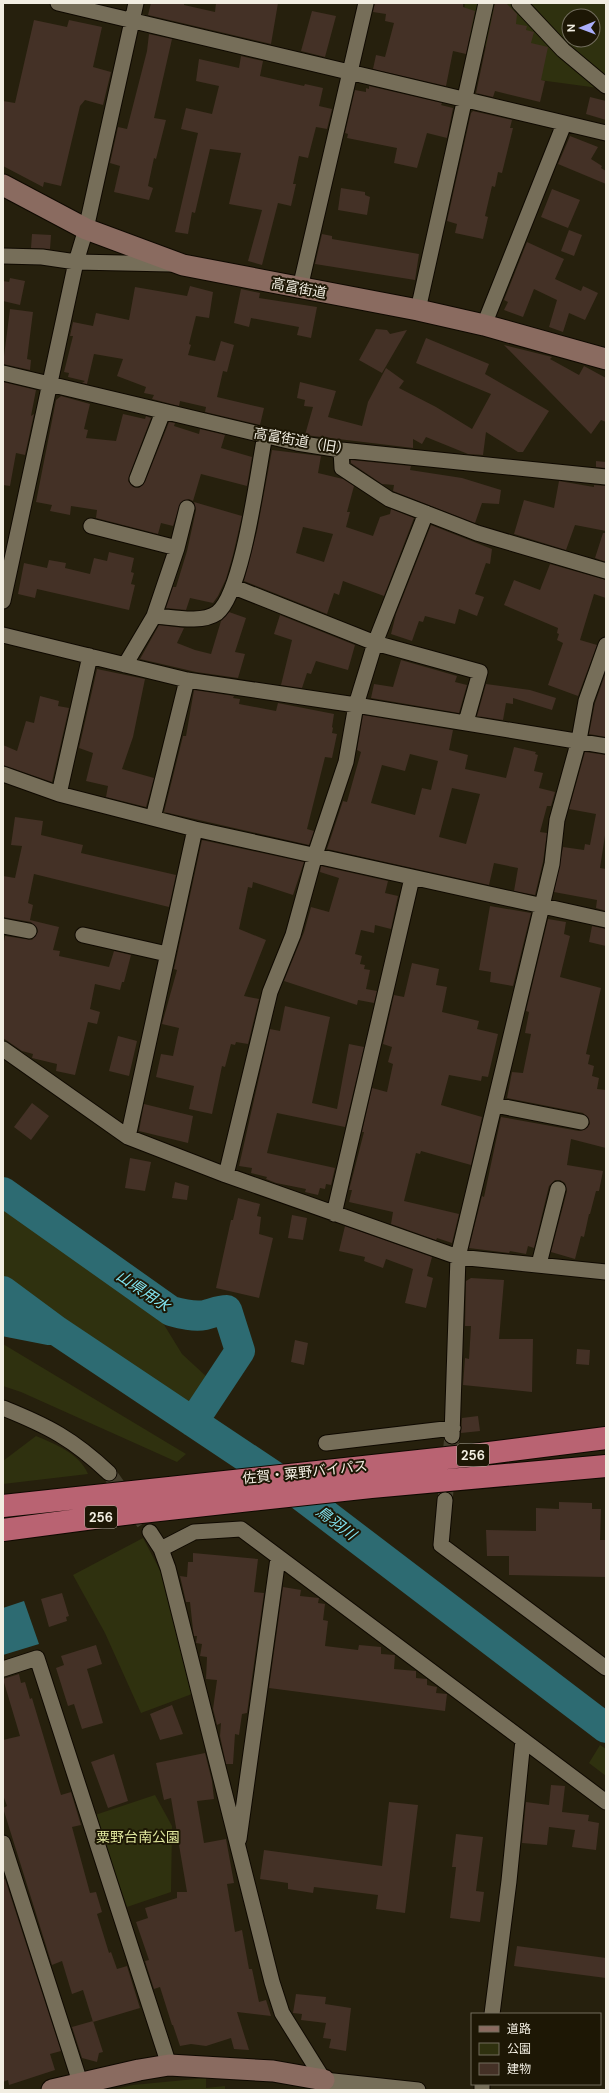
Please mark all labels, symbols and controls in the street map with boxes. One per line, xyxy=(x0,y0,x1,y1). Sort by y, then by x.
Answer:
north arrow xyxy=(561,8,601,48)
text: N xyxy=(564,24,578,32)
street label: 高富街道 xyxy=(270,274,328,302)
street label: 高富街道（旧） xyxy=(252,424,352,458)
water label: 山県用水 xyxy=(113,1266,175,1317)
road number: 256 xyxy=(457,1444,489,1466)
street label: 佐賀・粟野バイパス xyxy=(242,1456,368,1488)
water label: 鳥羽川 xyxy=(312,1501,362,1546)
road number: 256 xyxy=(85,1506,117,1528)
park label: 粟野台南公園 xyxy=(96,1828,180,1846)
legend xyxy=(471,2013,601,2085)
text: 道路 xyxy=(507,2021,531,2037)
text: 公園 xyxy=(507,2041,531,2057)
text: 建物 xyxy=(507,2061,531,2077)

